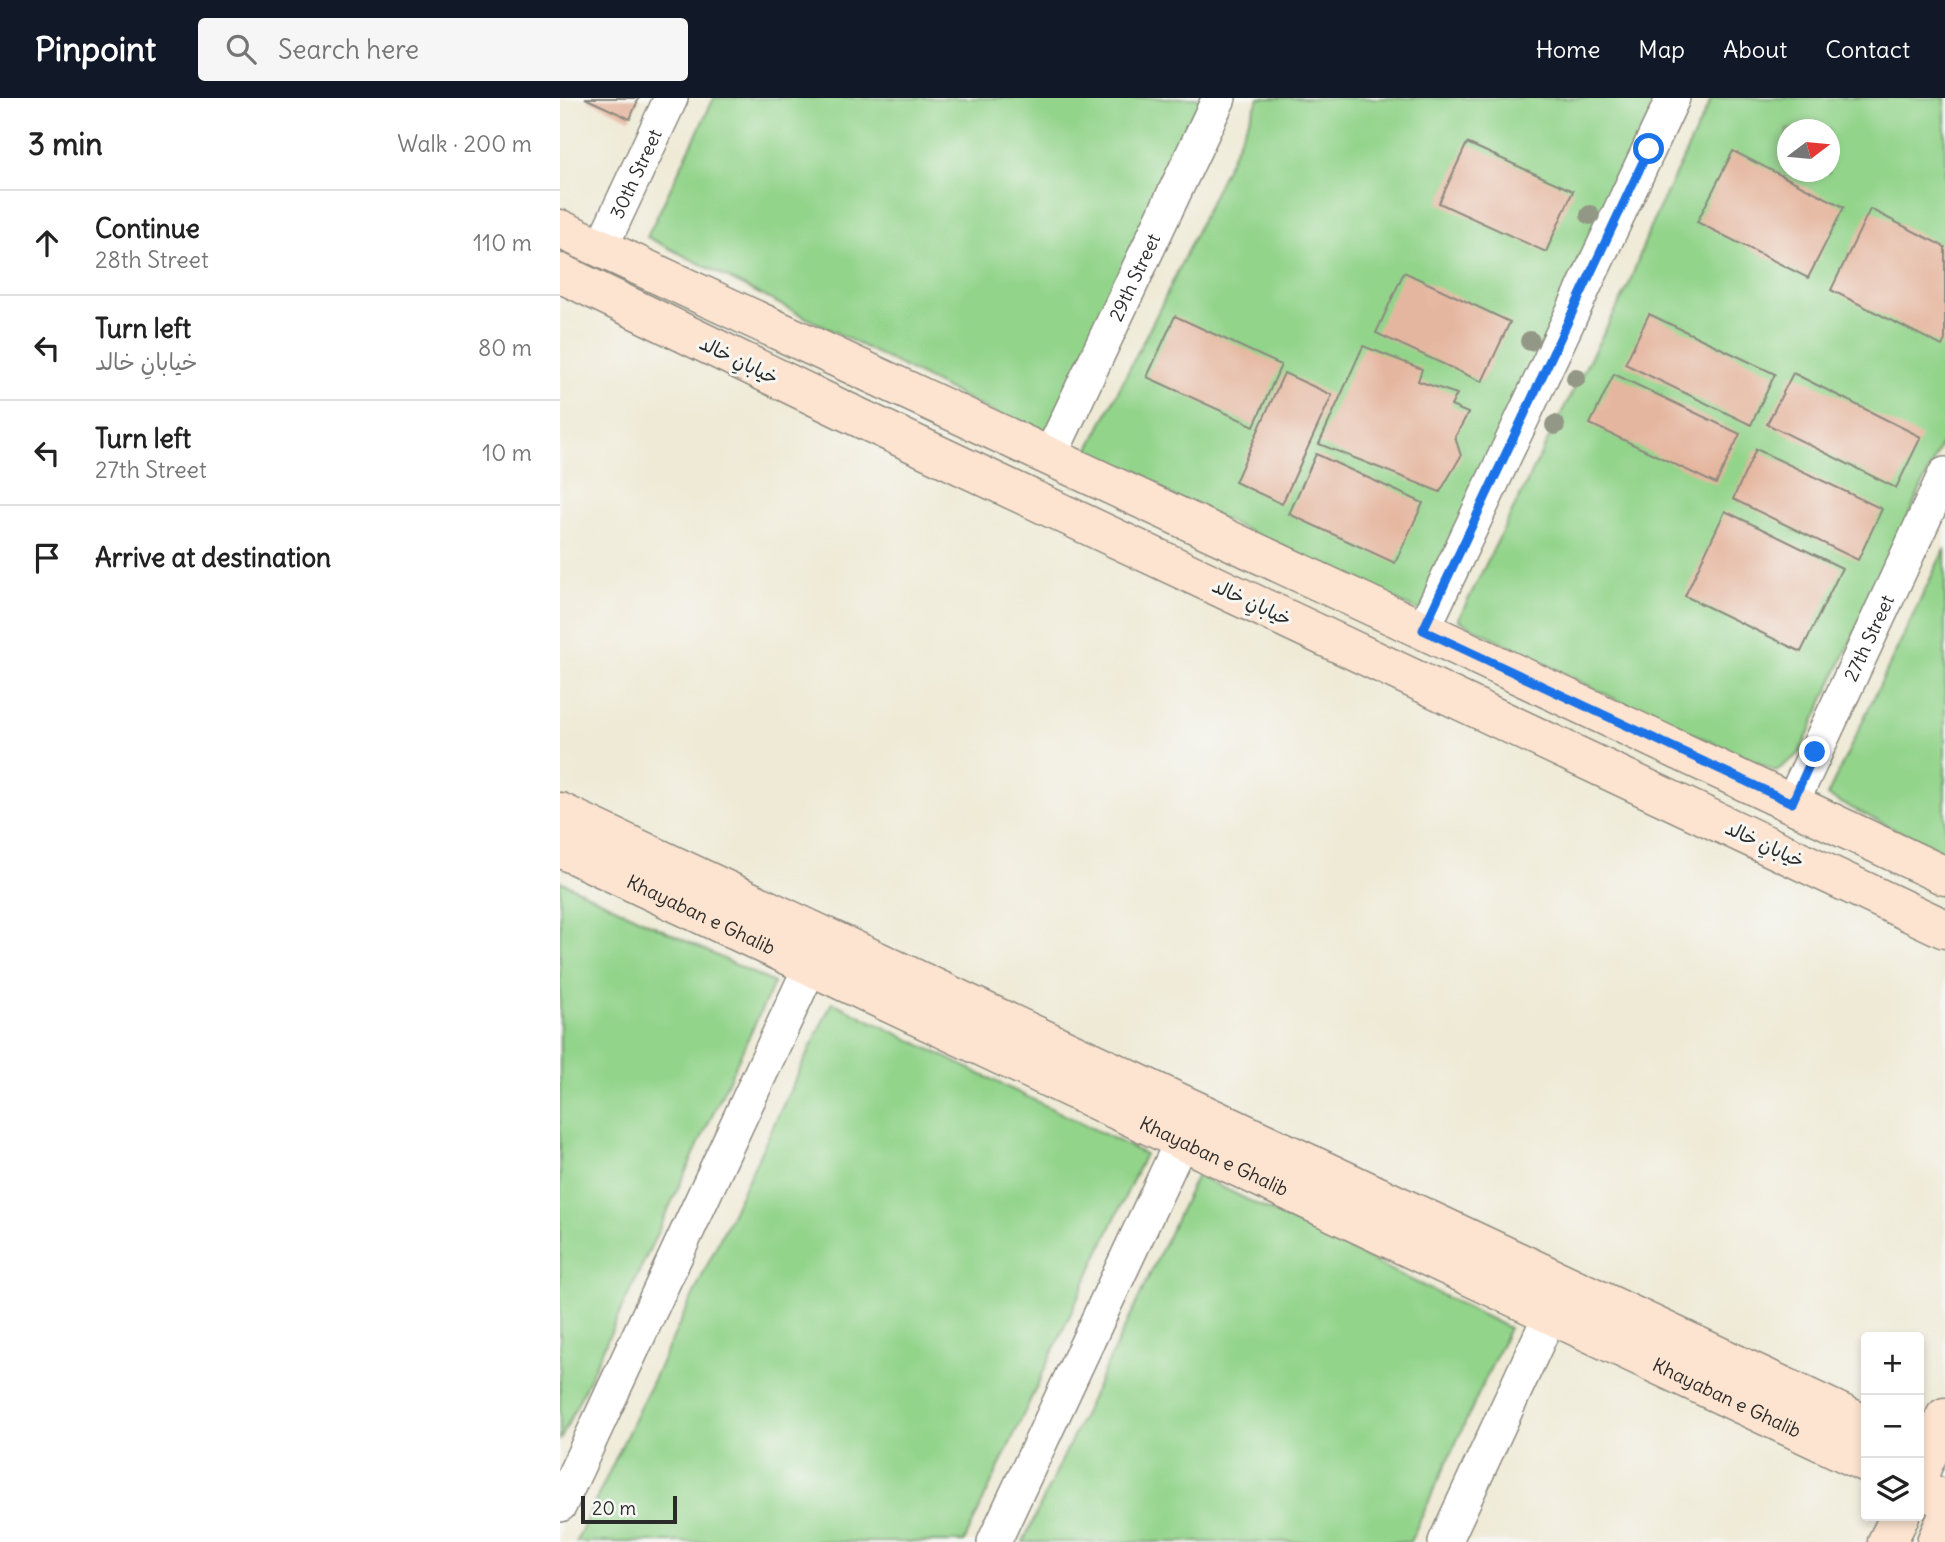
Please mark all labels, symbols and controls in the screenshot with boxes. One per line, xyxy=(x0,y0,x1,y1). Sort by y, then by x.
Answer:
search box xyxy=(198,18,688,81)
text: Pinpoint xyxy=(35,28,156,70)
icon: search xyxy=(222,30,260,68)
text: Search here xyxy=(278,33,419,66)
text: Home xyxy=(1536,34,1600,64)
text: Map xyxy=(1638,34,1685,64)
text: About xyxy=(1723,34,1787,64)
text: Contact xyxy=(1825,34,1910,64)
north arrow xyxy=(1777,119,1840,182)
text: 3 min xyxy=(28,125,103,163)
street label: 30th Street xyxy=(605,125,667,222)
text: Walk · 200 m xyxy=(397,129,532,158)
route start xyxy=(1633,133,1664,164)
text: Continue xyxy=(95,212,200,245)
icon: ahead xyxy=(28,224,66,262)
text: 110 m xyxy=(473,228,532,257)
street label: 29th Street xyxy=(1103,230,1165,325)
text: 28th Street xyxy=(95,245,209,274)
text: Turn left xyxy=(95,312,191,345)
icon: left xyxy=(28,329,66,367)
street label: خیابانِ خالد xyxy=(694,331,782,393)
text: 80 m xyxy=(478,333,532,362)
text: خیابانِ خالد xyxy=(95,347,197,376)
text: Turn left xyxy=(95,422,191,455)
icon: left xyxy=(28,434,66,472)
text: 10 m xyxy=(482,438,532,467)
text: 27th Street xyxy=(95,455,207,484)
icon: arrive xyxy=(28,539,66,577)
text: Arrive at destination xyxy=(95,541,331,574)
street label: خیابانِ خالد xyxy=(1207,573,1295,634)
street label: 27th Street xyxy=(1838,591,1899,685)
route end xyxy=(1799,736,1830,767)
street label: خیابانِ خالد xyxy=(1720,815,1808,876)
street label: Khayaban e Ghalib xyxy=(623,869,779,960)
street label: Khayaban e Ghalib xyxy=(1136,1111,1292,1201)
map controls xyxy=(1861,1332,1924,1521)
button: + xyxy=(1861,1332,1924,1395)
street label: Khayaban e Ghalib xyxy=(1649,1352,1805,1443)
button: − xyxy=(1861,1395,1924,1458)
button: layers xyxy=(1861,1458,1924,1521)
scale bar xyxy=(581,1493,677,1525)
text: 20 m xyxy=(592,1496,636,1520)

